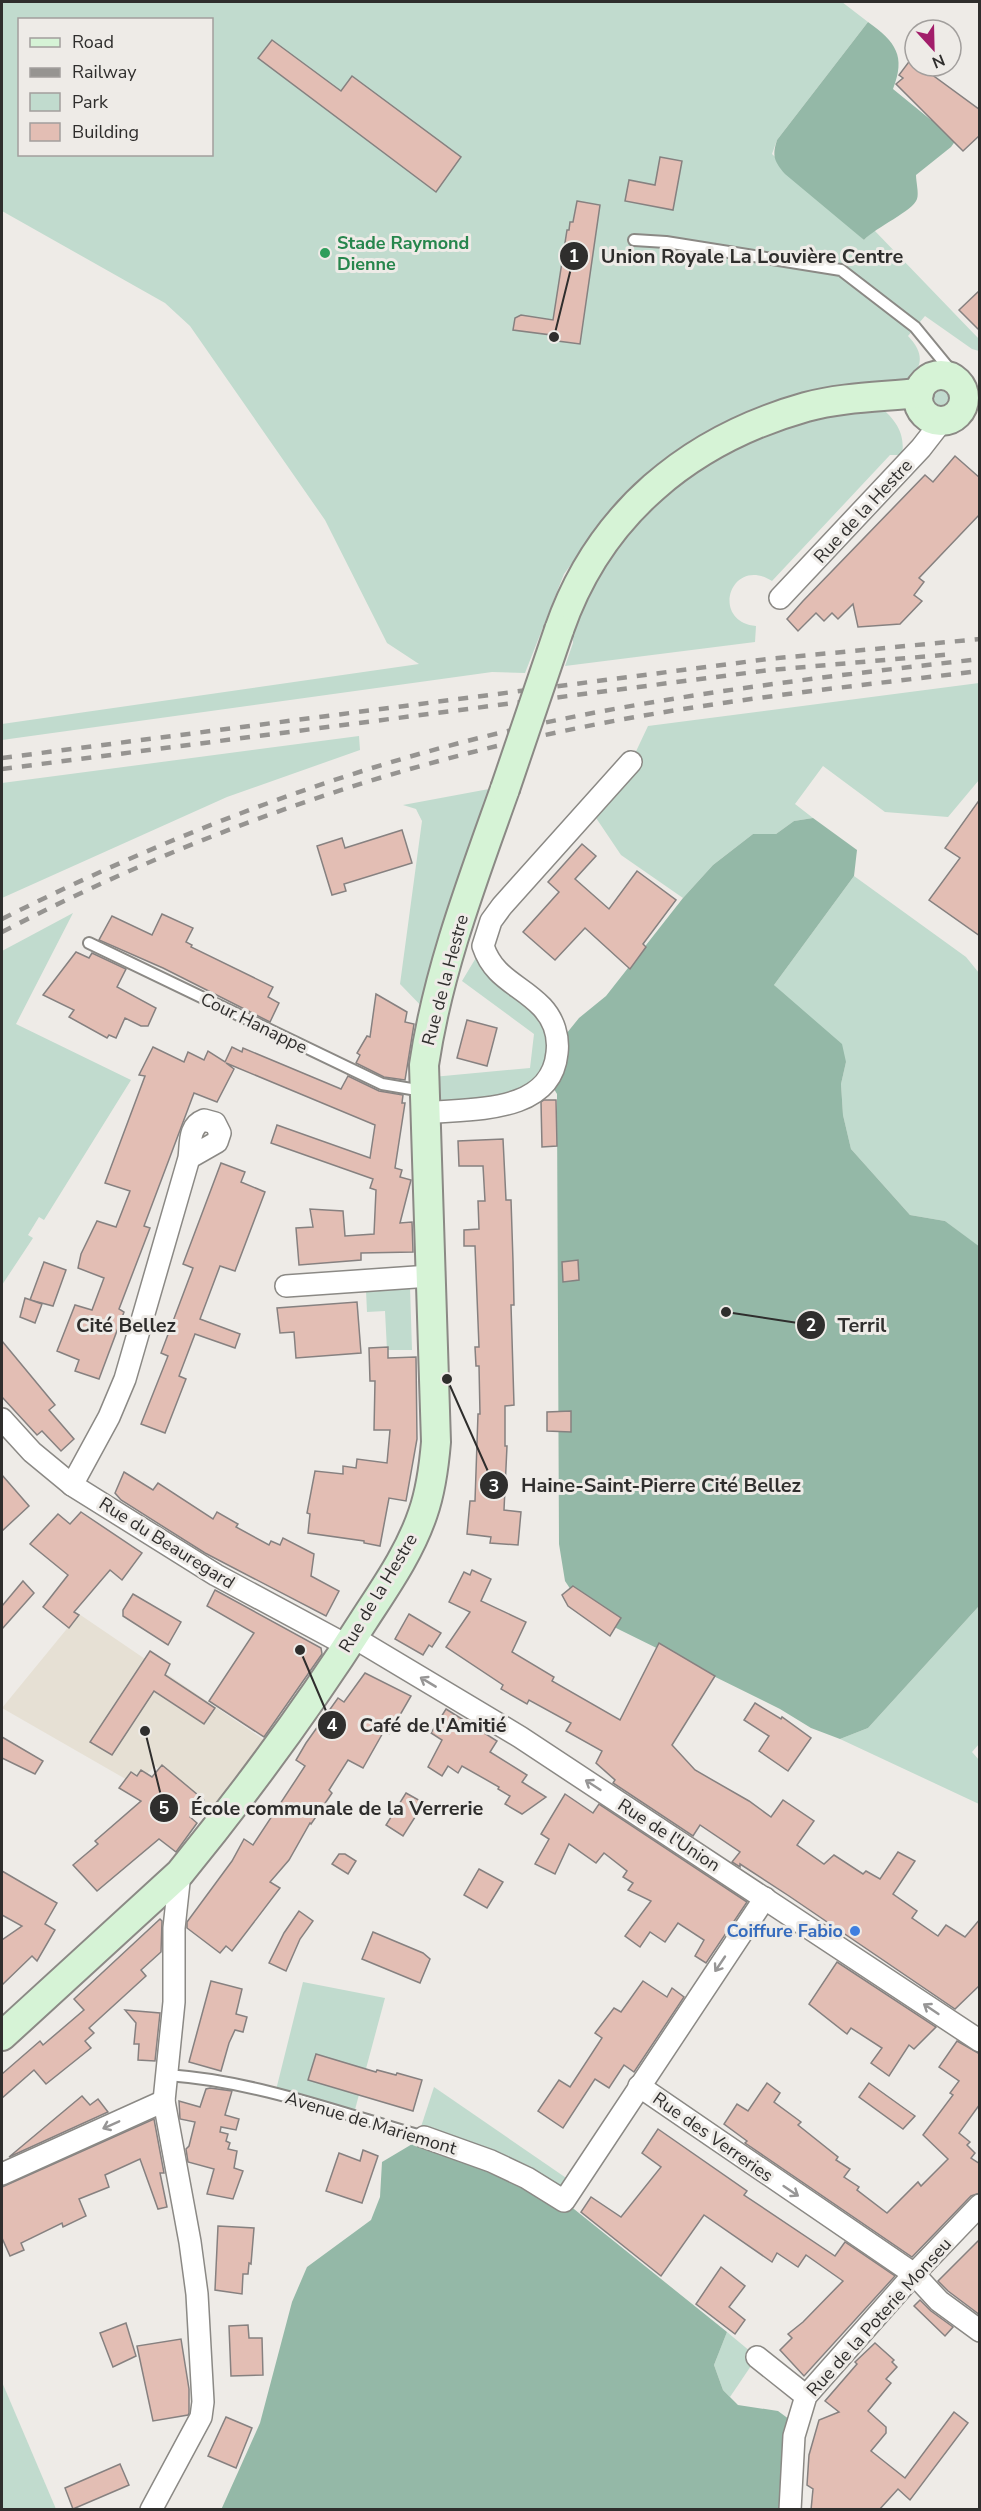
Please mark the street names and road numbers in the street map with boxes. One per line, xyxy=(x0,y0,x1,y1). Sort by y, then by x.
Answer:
street label: Rue de la Hestre xyxy=(808,454,918,568)
street label: Rue de la Hestre xyxy=(416,912,474,1048)
street label: Cour Hanappe xyxy=(197,987,311,1059)
street label: Rue du Beauregard xyxy=(95,1492,239,1594)
street label: Rue de la Hestre xyxy=(333,1529,423,1657)
street label: Rue de l'Union xyxy=(613,1793,725,1877)
street label: Avenue de Mariemont xyxy=(283,2086,460,2161)
street label: Rue des Verreries xyxy=(648,2086,778,2188)
street label: Rue de la Poterie Monseu xyxy=(801,2232,957,2402)

